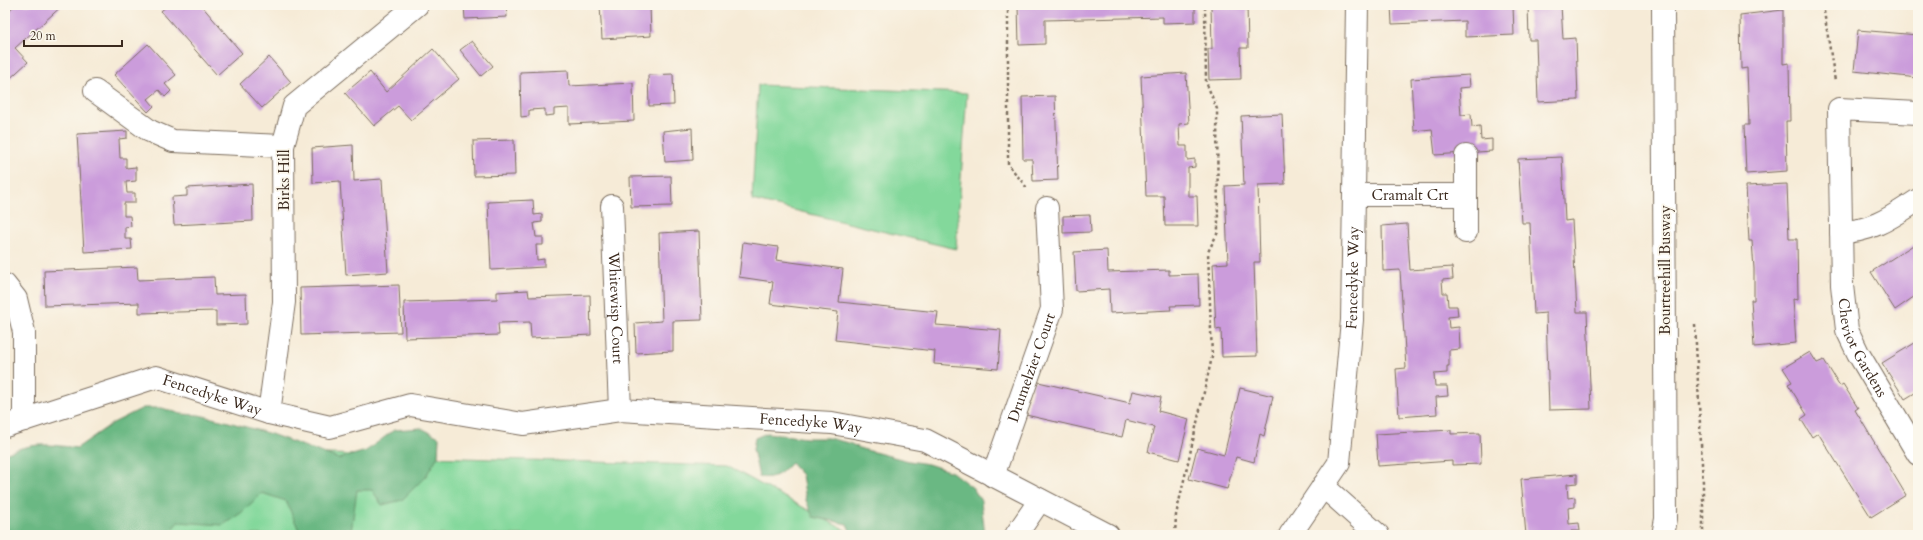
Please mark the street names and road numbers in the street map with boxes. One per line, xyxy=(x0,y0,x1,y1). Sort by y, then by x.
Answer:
street label: Birks Hill xyxy=(274,149,294,211)
street label: Cramalt Crt xyxy=(1372,185,1449,205)
street label: Bourtreehill Busway xyxy=(1655,205,1675,335)
street label: Fencedyke Way xyxy=(1341,226,1363,330)
street label: Whitewisp Court xyxy=(604,251,628,364)
street label: Cheviot Gardens xyxy=(1834,297,1892,401)
street label: Drumelzier Court xyxy=(1003,310,1060,425)
street label: Fencedyke Way xyxy=(160,370,265,420)
street label: Fencedyke Way xyxy=(759,409,864,438)

